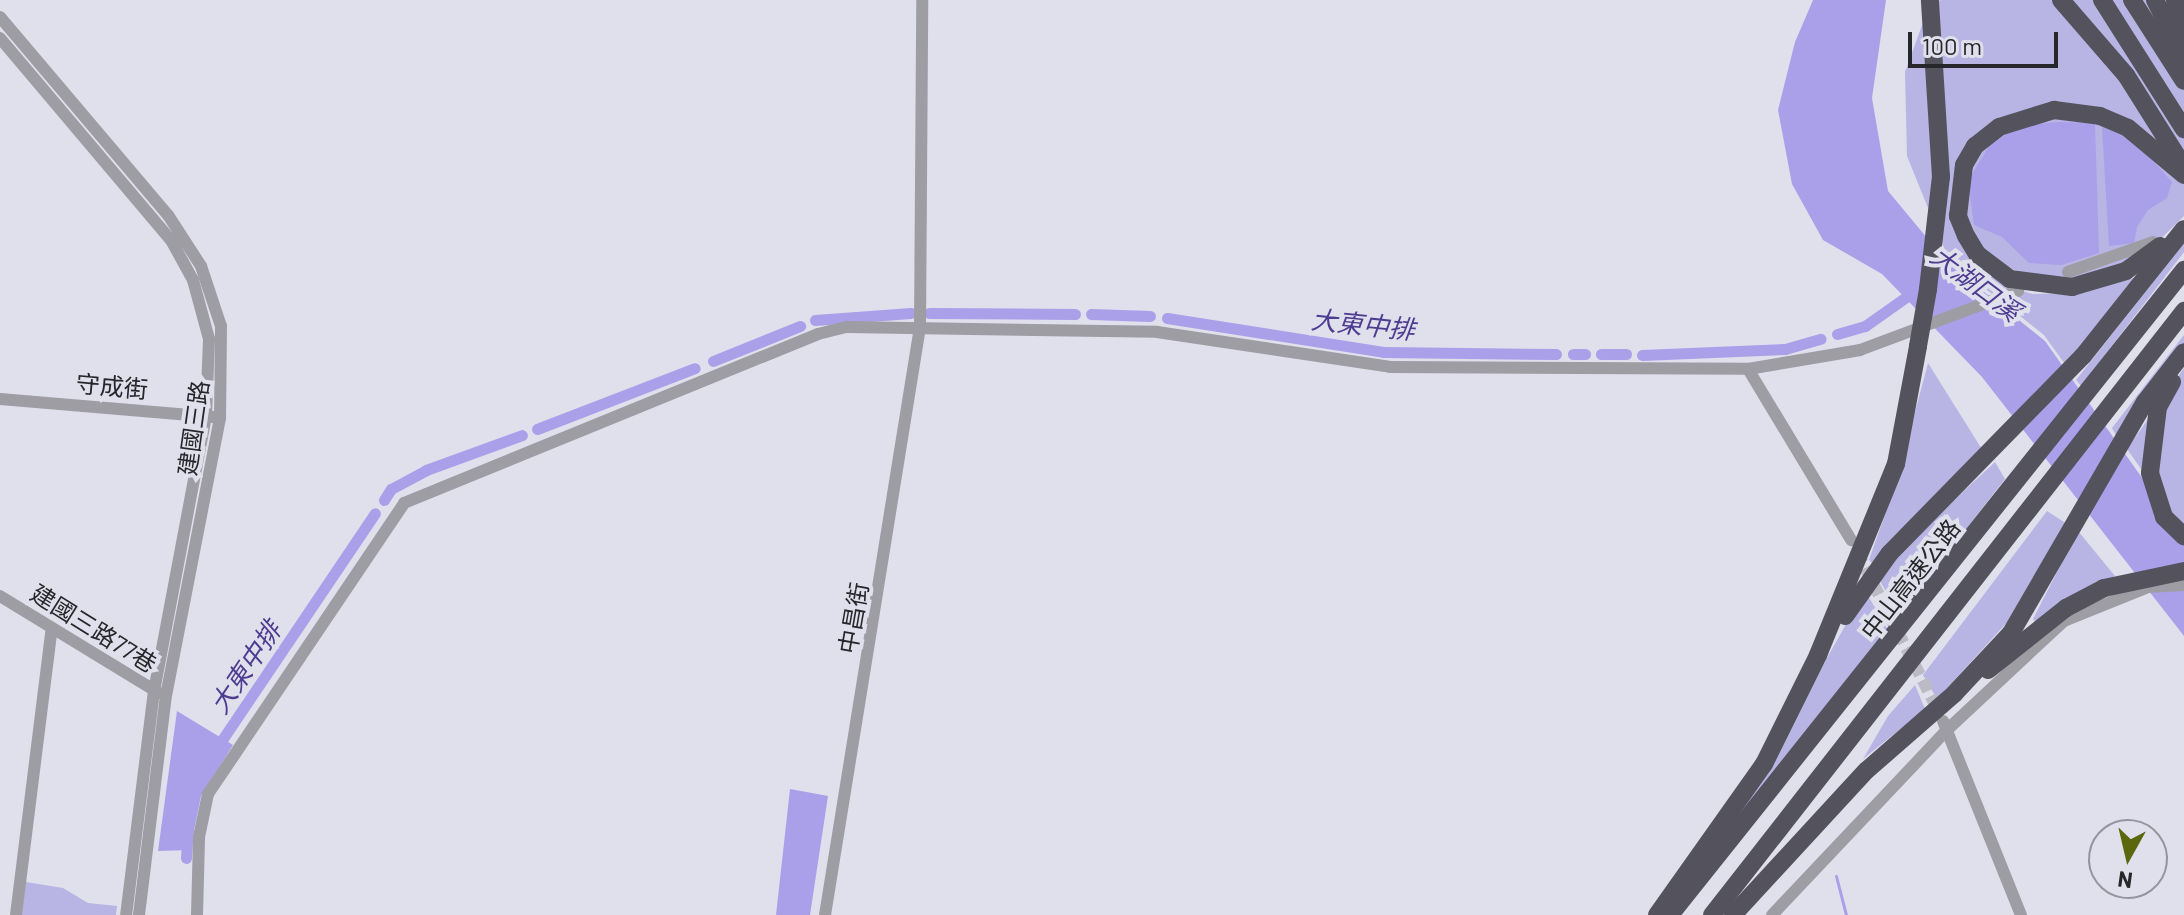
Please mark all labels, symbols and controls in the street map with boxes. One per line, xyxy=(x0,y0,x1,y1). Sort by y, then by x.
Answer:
scale bar xyxy=(1912,16,2062,66)
text: 100 m xyxy=(1922,31,1982,60)
water label: 大湖口溪 xyxy=(1925,239,2027,327)
water label: 大東中排 xyxy=(1310,303,1416,345)
street label: 守成街 xyxy=(75,369,149,403)
street label: 建國三路 xyxy=(172,378,214,478)
street label: 中山高速公路 xyxy=(1854,513,1966,645)
street label: 建國三路77巷 xyxy=(26,578,162,678)
street label: 中昌街 xyxy=(833,580,873,656)
water label: 大東中排 xyxy=(203,615,287,719)
north arrow xyxy=(2088,819,2168,899)
text: N xyxy=(2116,867,2134,895)

